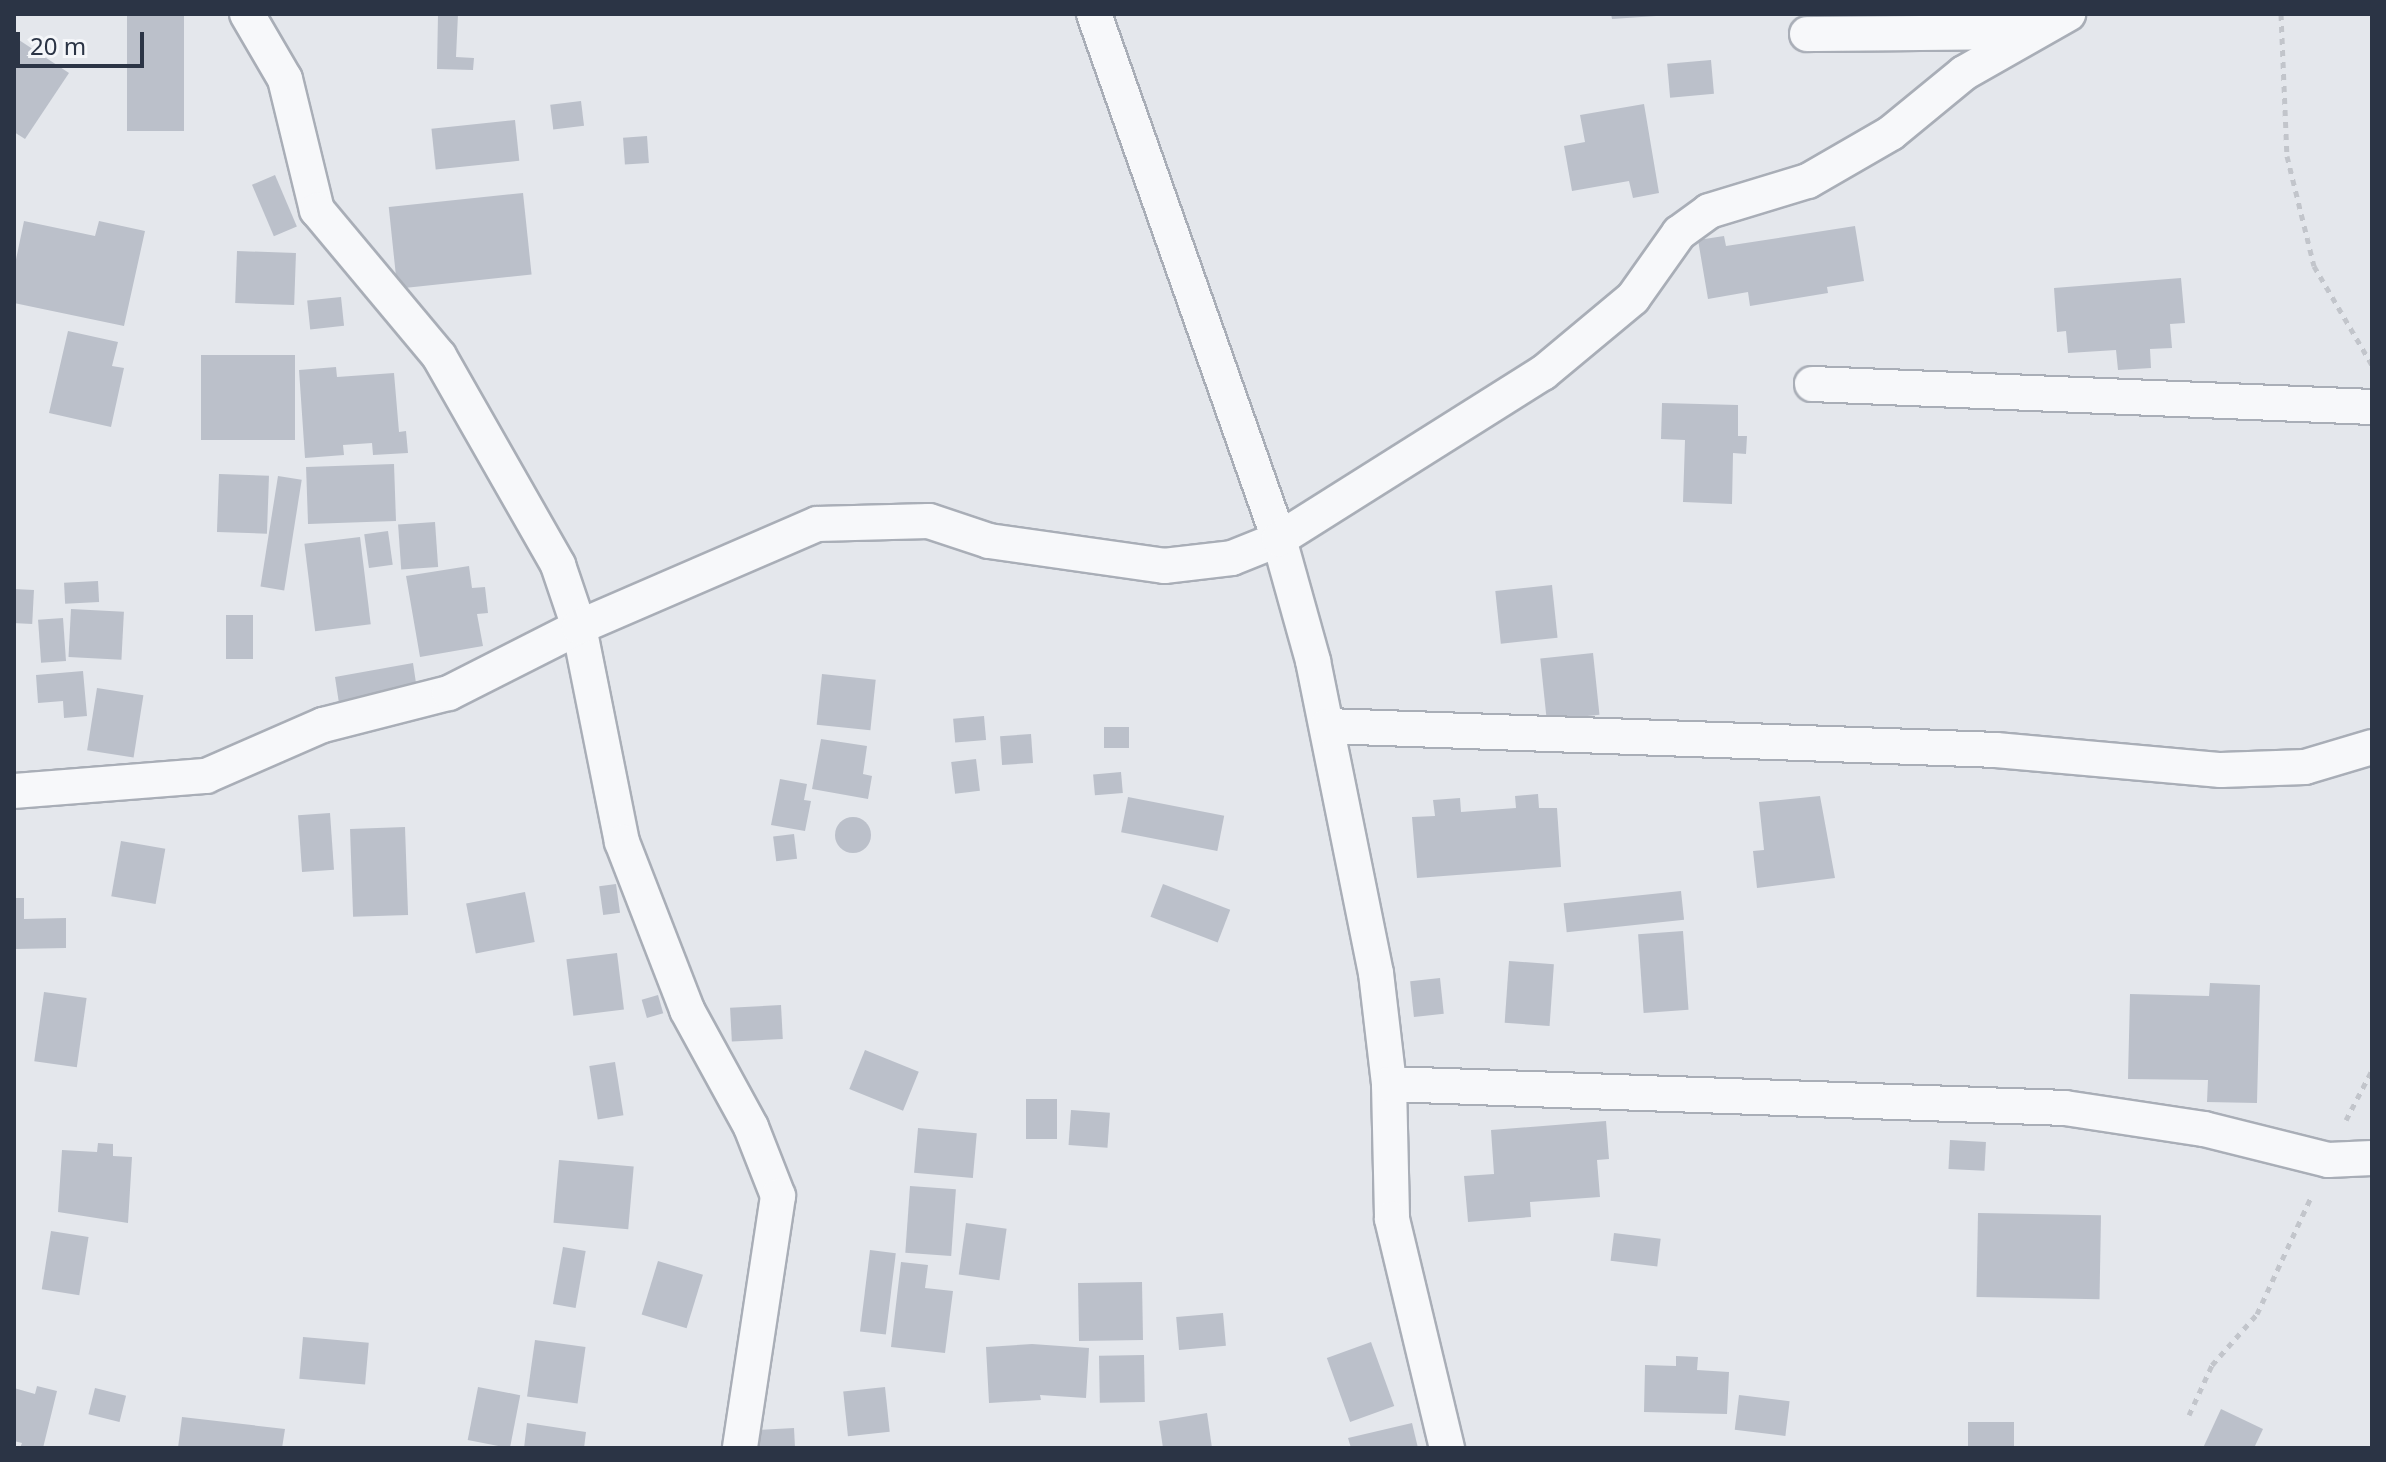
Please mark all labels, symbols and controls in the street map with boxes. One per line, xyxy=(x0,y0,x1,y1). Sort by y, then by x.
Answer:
scale bar xyxy=(20,16,148,66)
text: 20 m xyxy=(30,29,86,62)

